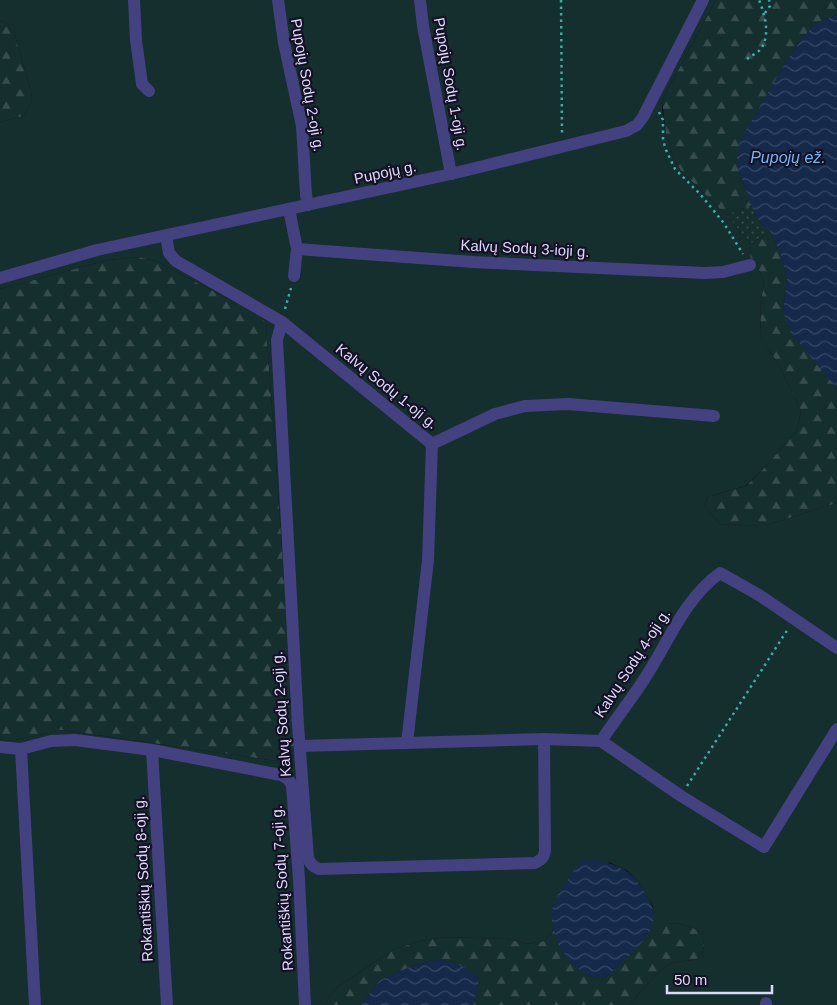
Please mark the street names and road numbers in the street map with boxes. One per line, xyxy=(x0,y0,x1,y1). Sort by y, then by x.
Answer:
street label: Pupojų Sodų 1-oji g. xyxy=(431,16,471,152)
street label: Pupojų Sodų 2-oji g. xyxy=(288,17,328,153)
street label: Pupojų g. xyxy=(352,157,418,187)
street label: Kalvų Sodų 3-ioji g. xyxy=(460,236,590,260)
street label: Kalvų Sodų 1-oji g. xyxy=(333,340,441,432)
street label: Kalvų Sodų 4-oji g. xyxy=(591,606,673,720)
street label: Kalvų Sodų 2-oji g. xyxy=(268,651,294,777)
street label: Rokantiškių Sodų 8-oji g. xyxy=(130,796,156,962)
street label: Rokantiškių Sodų 7-oji g. xyxy=(268,805,296,971)

